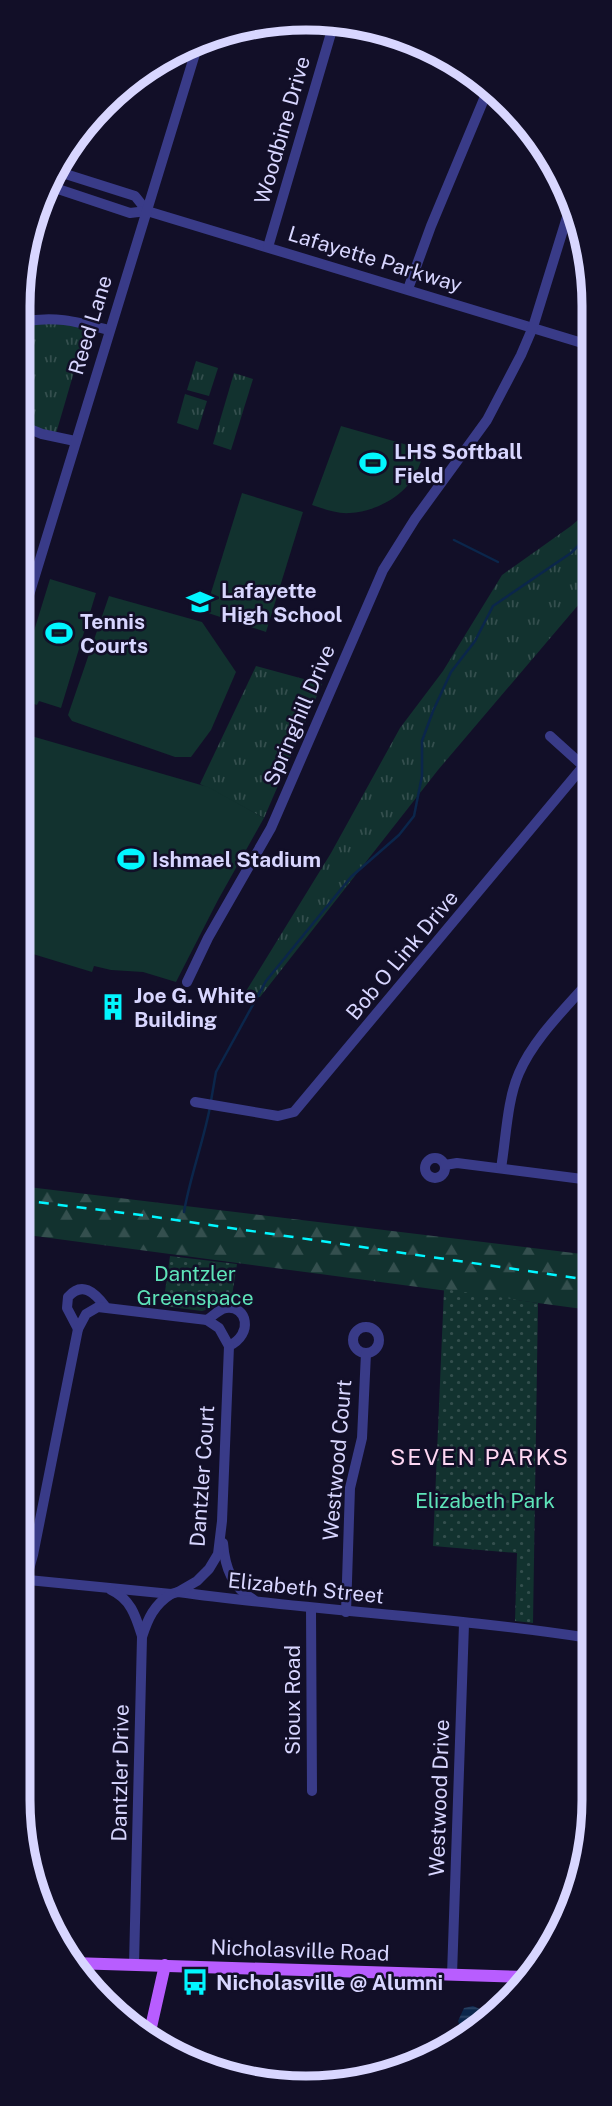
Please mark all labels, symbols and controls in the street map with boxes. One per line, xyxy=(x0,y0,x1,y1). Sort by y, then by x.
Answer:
street label: Woodbine Drive xyxy=(249,53,315,207)
street label: Lafayette Parkway xyxy=(285,221,465,297)
street label: Reed Lane xyxy=(63,272,117,378)
place label: LHS Softball Field xyxy=(394,439,523,488)
sports icon: LHS Softball Field xyxy=(358,448,388,478)
place label: Lafayette High School xyxy=(221,578,343,627)
school or university icon: Lafayette High School xyxy=(185,587,215,617)
place label: Tennis Courts xyxy=(80,609,148,658)
sports icon: Tennis Courts xyxy=(44,618,74,648)
street label: Springhill Drive xyxy=(258,641,340,789)
sports icon: Ishmael Stadium xyxy=(116,844,146,874)
place label: Ishmael Stadium xyxy=(152,847,321,872)
street label: Bob O Link Drive xyxy=(341,885,463,1025)
place label: Joe G. White Building xyxy=(134,983,256,1032)
building icon: Joe G. White Building xyxy=(98,992,128,1022)
park label: Dantzler Greenspace xyxy=(136,1261,254,1310)
street label: Westwood Court xyxy=(318,1378,356,1542)
street label: Dantzler Court xyxy=(185,1404,219,1548)
district label: SEVEN PARKS xyxy=(390,1443,570,1470)
park label: Elizabeth Park xyxy=(415,1488,555,1513)
street label: Elizabeth Street xyxy=(227,1567,385,1609)
street label: Sioux Road xyxy=(280,1645,305,1755)
street label: Dantzler Drive xyxy=(106,1704,134,1842)
street label: Westwood Drive xyxy=(424,1719,454,1877)
street label: Nicholasville Road xyxy=(210,1934,390,1966)
bus stop icon: Nicholasville @ Alumni xyxy=(180,1967,210,1997)
place label: Nicholasville @ Alumni xyxy=(216,1970,443,1995)

